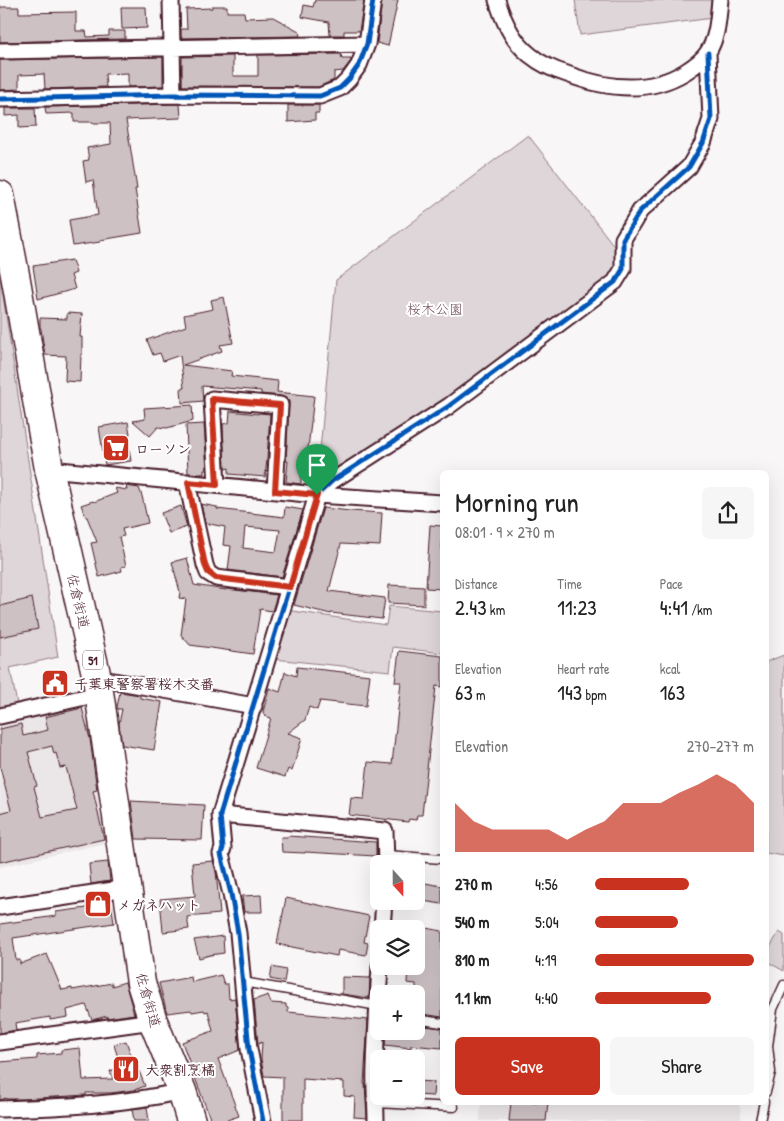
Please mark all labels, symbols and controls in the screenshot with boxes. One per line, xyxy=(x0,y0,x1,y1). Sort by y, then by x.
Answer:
park label: 桜木公園 xyxy=(407,299,463,318)
supermarket icon: ローソン xyxy=(101,433,131,463)
place label: ローソン xyxy=(135,439,191,458)
pin xyxy=(296,444,338,495)
icon: arrive xyxy=(303,451,331,479)
text: Morning run xyxy=(455,483,579,521)
button: share xyxy=(702,487,754,539)
text: 08:01 · 9 × 270 m xyxy=(455,521,555,543)
street label: 佐倉街道 xyxy=(63,572,95,630)
text: Distance xyxy=(455,574,498,593)
text: Time xyxy=(557,574,582,593)
text: Pace xyxy=(660,574,683,593)
text: 2.43 xyxy=(455,593,487,622)
text: 11:23 xyxy=(557,593,597,622)
text: 4:41 xyxy=(660,593,688,622)
text: km xyxy=(487,600,505,619)
text: /km xyxy=(688,600,712,619)
road number: 51 xyxy=(83,650,103,670)
text: Elevation xyxy=(455,659,502,678)
text: Heart rate xyxy=(557,659,610,678)
text: kcal xyxy=(660,659,680,678)
public building icon: 千葉東警察署桜木交番 xyxy=(40,668,70,698)
place label: 千葉東警察署桜木交番 xyxy=(74,674,214,693)
text: 63 xyxy=(455,678,473,707)
text: 143 xyxy=(557,678,582,707)
text: 163 xyxy=(660,678,685,707)
text: m xyxy=(473,685,486,704)
text: bpm xyxy=(582,685,607,704)
text: Elevation xyxy=(455,735,508,757)
text: 270–277 m xyxy=(687,735,754,757)
north arrow xyxy=(370,855,425,910)
map controls xyxy=(370,855,425,1105)
text: 270 m xyxy=(455,873,492,895)
text: 4:56 xyxy=(535,873,558,895)
shop icon: メガネハット xyxy=(83,889,113,919)
place label: メガネハット xyxy=(117,895,201,914)
text: 540 m xyxy=(455,911,490,933)
text: 5:04 xyxy=(535,911,559,933)
button: layers xyxy=(370,920,425,975)
text: 810 m xyxy=(455,949,489,971)
text: 4:19 xyxy=(535,949,556,971)
street label: 佐倉街道 xyxy=(132,970,166,1030)
button: + xyxy=(370,985,425,1040)
text: 1.1 km xyxy=(455,987,491,1009)
text: 4:40 xyxy=(535,987,558,1009)
button: Save xyxy=(455,1037,600,1095)
button: Share xyxy=(610,1037,754,1095)
button: − xyxy=(370,1050,425,1105)
restaurant icon: 大衆割烹橘 xyxy=(111,1054,141,1084)
place label: 大衆割烹橘 xyxy=(145,1060,215,1079)

